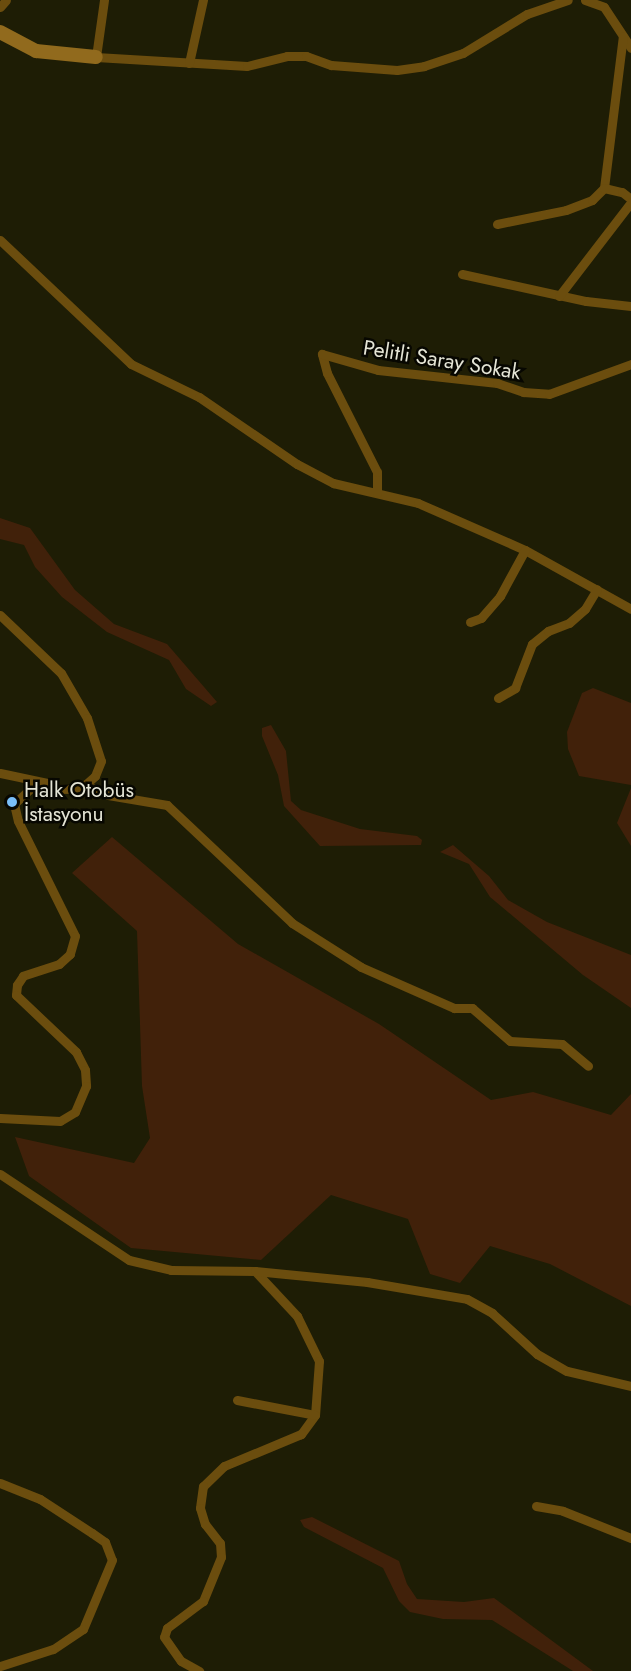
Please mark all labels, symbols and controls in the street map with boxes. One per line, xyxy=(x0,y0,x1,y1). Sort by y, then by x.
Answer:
street label: Pelitli Saray Sokak xyxy=(361,335,523,385)
place label: Halk Otobüs İstasyonu xyxy=(24,777,134,827)
marker: Halk Otobüs İstasyonu xyxy=(5,795,19,809)

